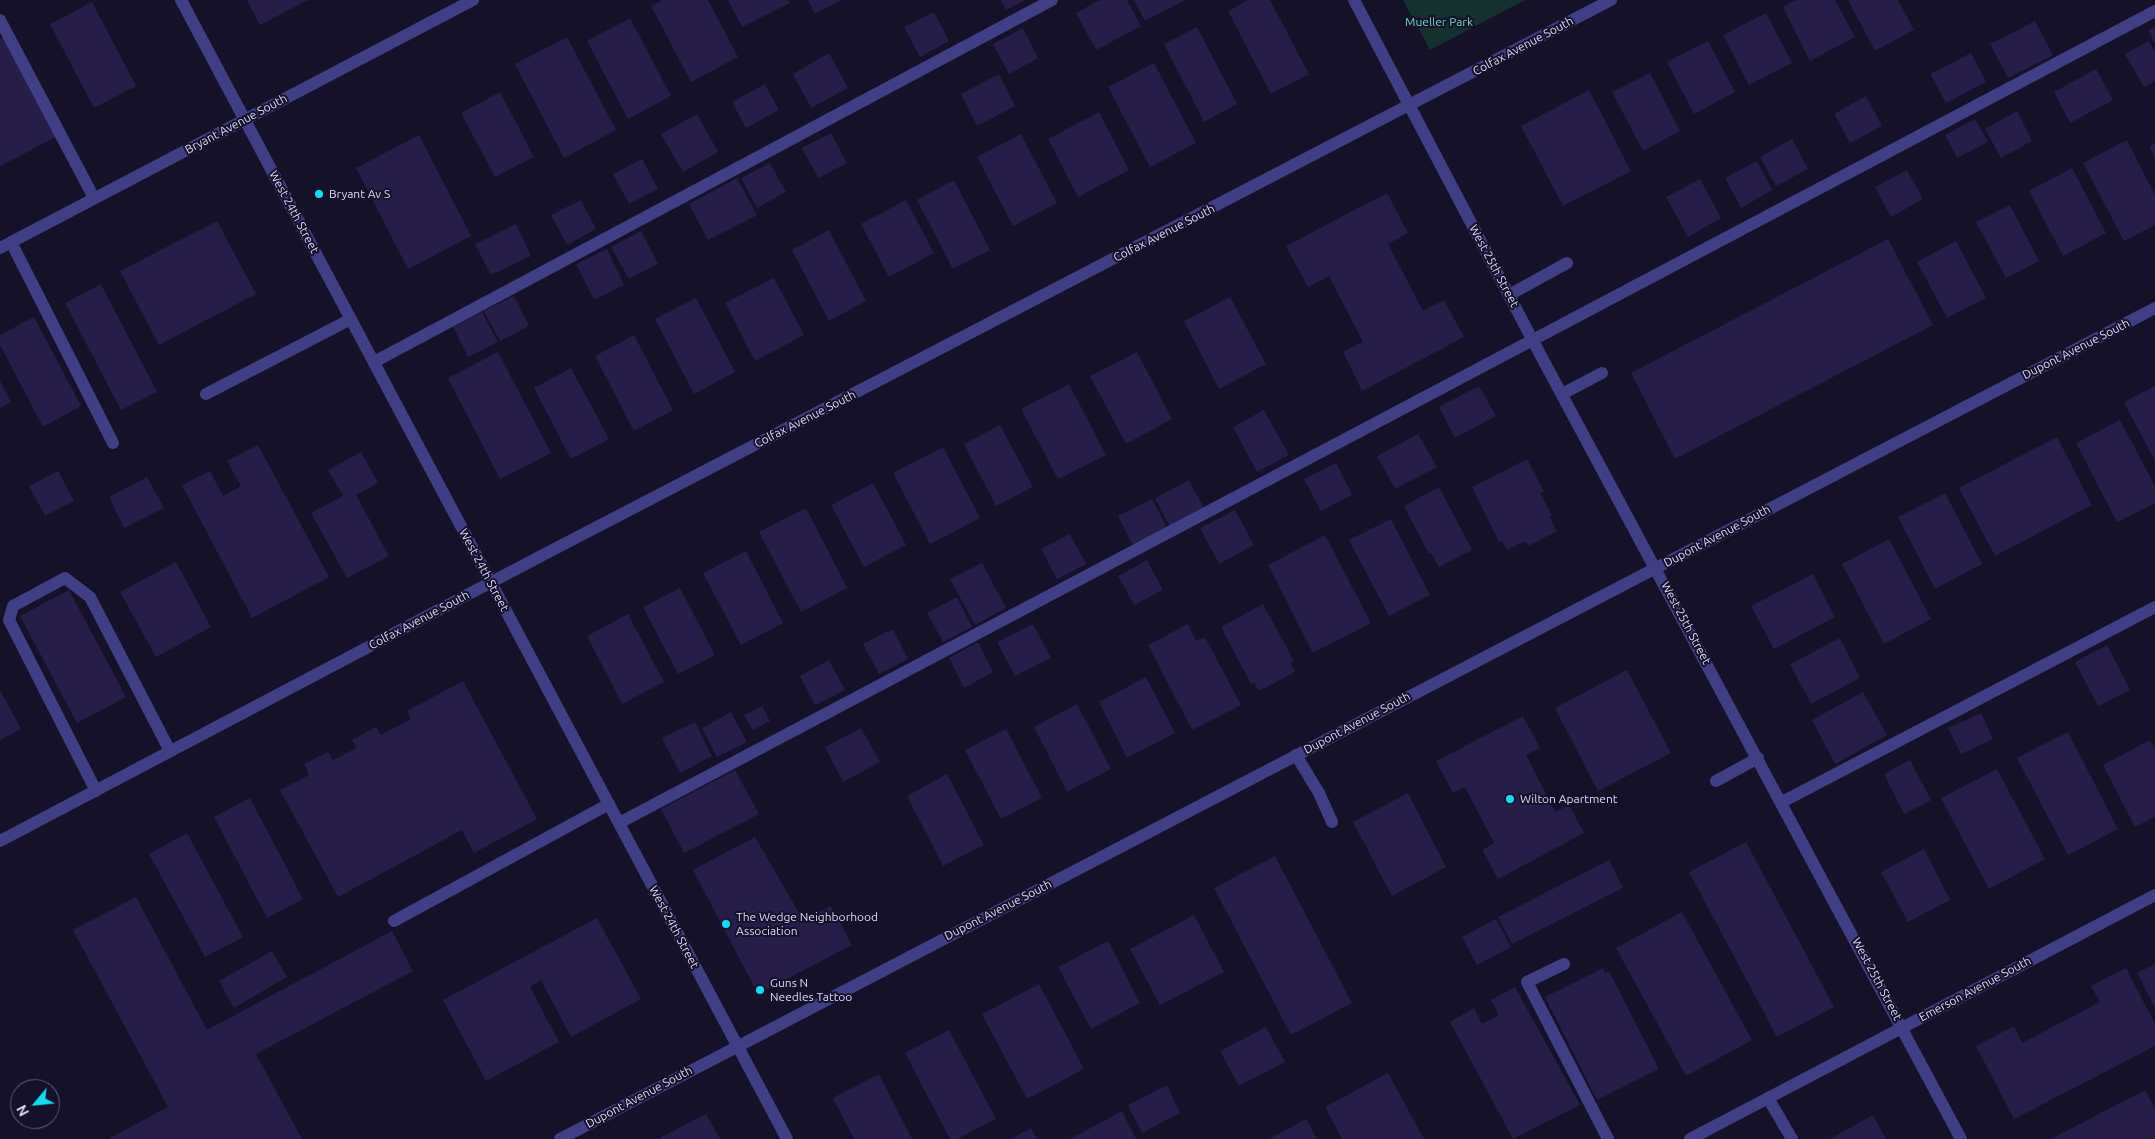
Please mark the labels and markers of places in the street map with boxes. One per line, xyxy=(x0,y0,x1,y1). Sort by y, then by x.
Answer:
place label: Bryant Av S xyxy=(329,187,390,201)
marker: Bryant Av S xyxy=(313,188,325,200)
place label: Wilton Apartment xyxy=(1520,792,1618,806)
marker: Wilton Apartment xyxy=(1504,793,1516,805)
place label: The Wedge Neighborhood Association xyxy=(736,910,878,938)
marker: The Wedge Neighborhood Association xyxy=(720,918,732,930)
place label: Guns N Needles Tattoo xyxy=(770,976,852,1004)
marker: Guns N Needles Tattoo xyxy=(754,984,766,996)

